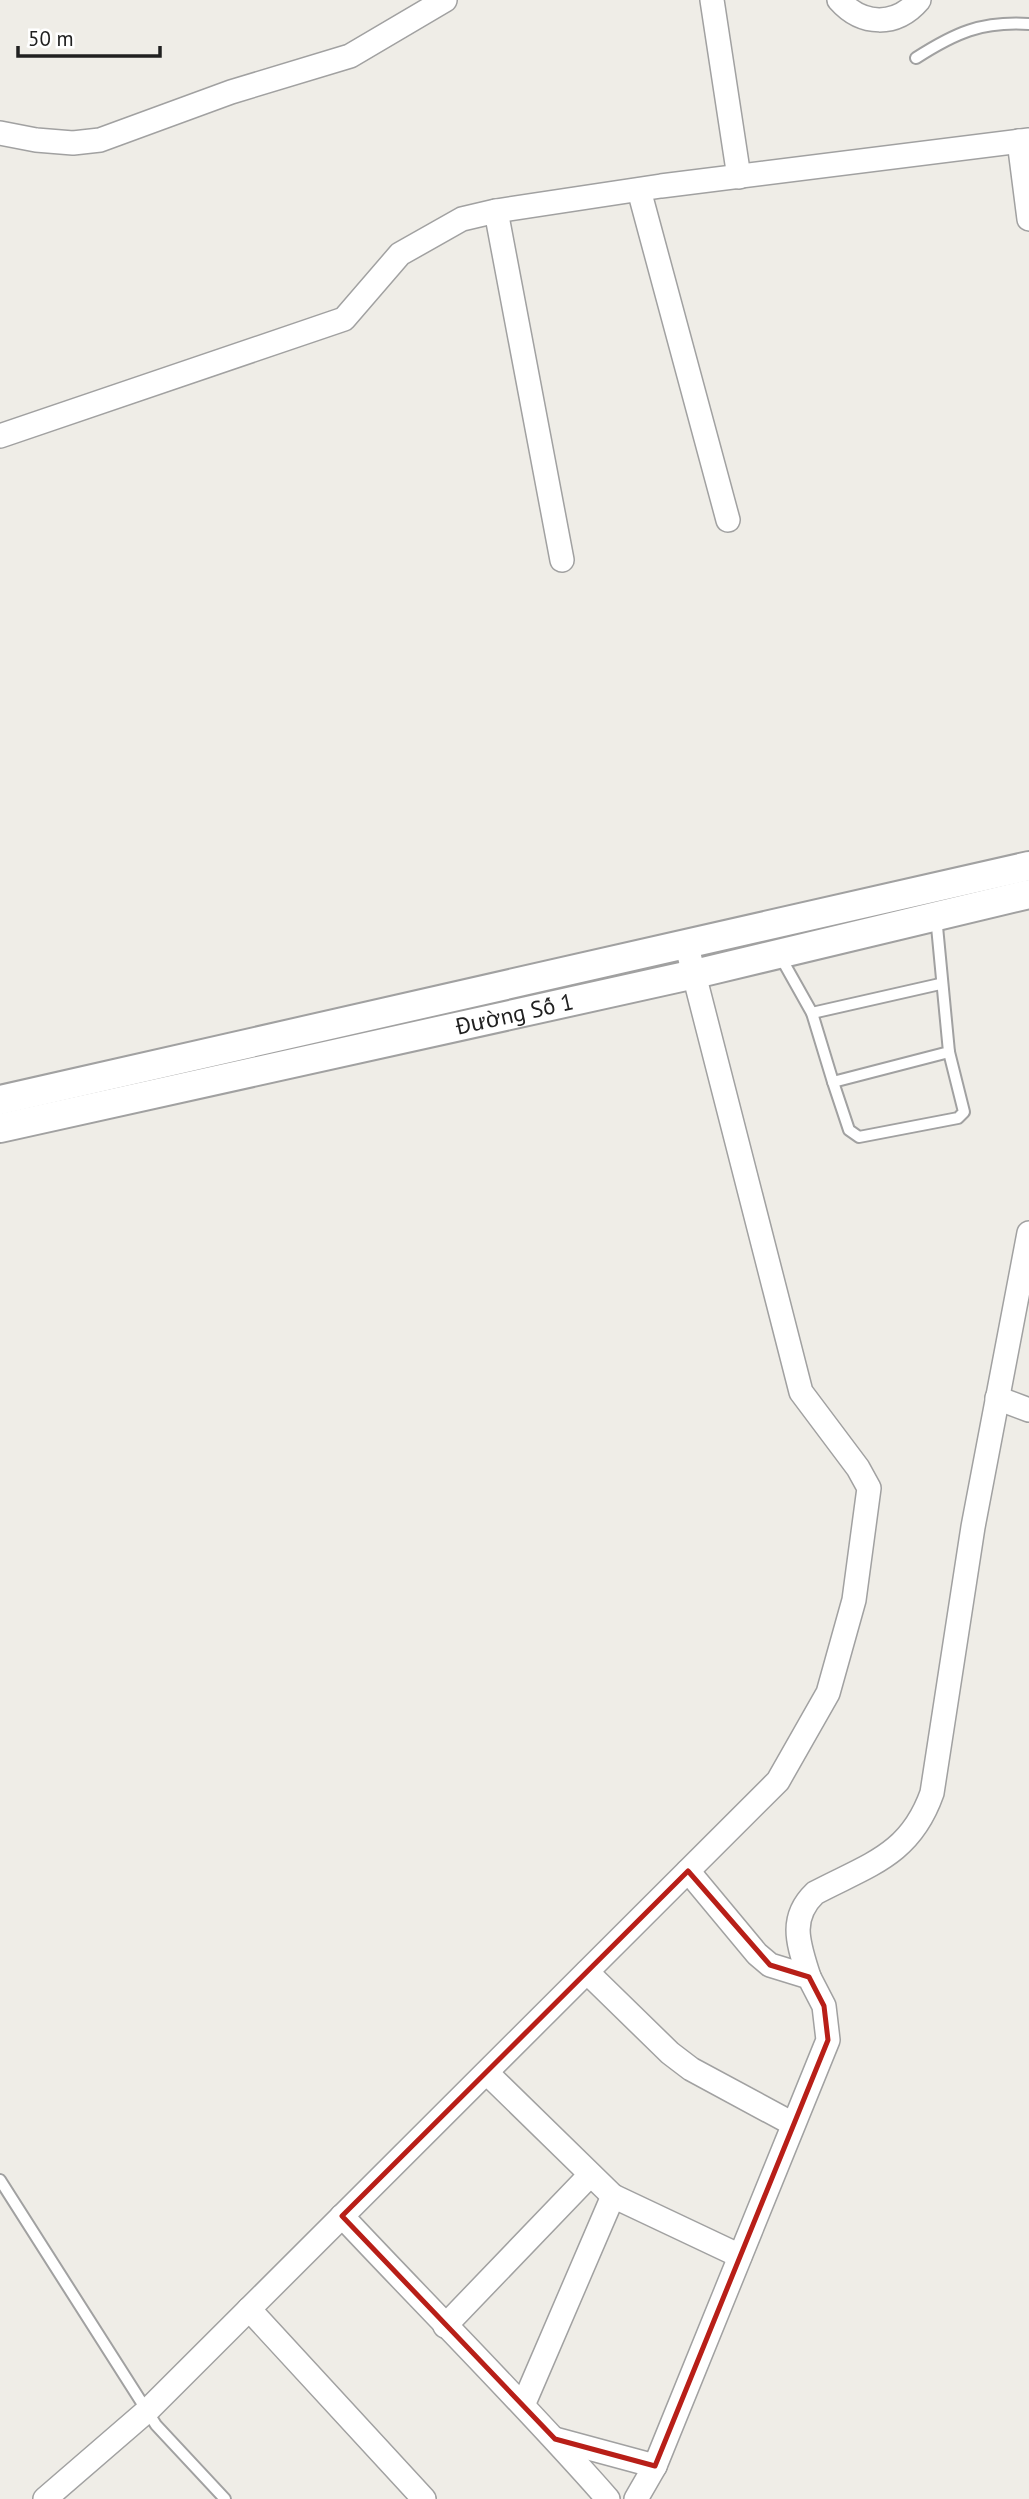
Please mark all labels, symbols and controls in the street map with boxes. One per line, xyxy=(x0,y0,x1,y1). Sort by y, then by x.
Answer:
scale bar xyxy=(18,14,159,58)
text: 50 m xyxy=(28,25,74,52)
street label: Đường Số 1 xyxy=(452,986,576,1041)

